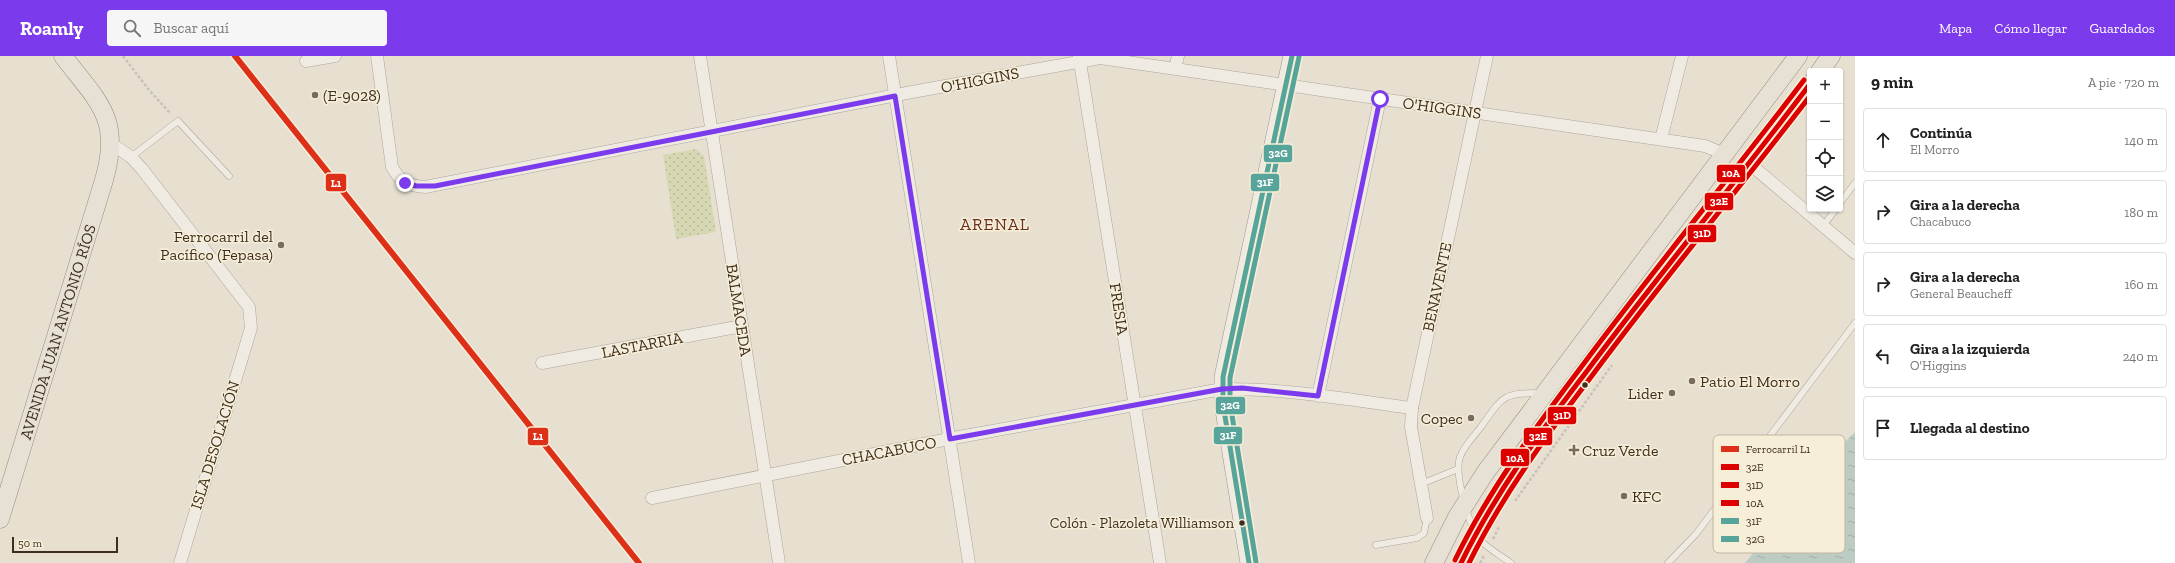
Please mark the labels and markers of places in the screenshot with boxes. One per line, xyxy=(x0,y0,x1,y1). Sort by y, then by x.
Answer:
place label: (E-9028) xyxy=(323,86,381,105)
marker: (E-9028) xyxy=(310,90,320,100)
place label: Ferrocarril del Pacífico (Fepasa) xyxy=(160,227,273,264)
marker: Ferrocarril del Pacífico (Fepasa) xyxy=(276,240,286,250)
place label: Patio El Morro xyxy=(1700,372,1800,391)
marker: Patio El Morro xyxy=(1687,376,1697,386)
unlabelled marker xyxy=(1580,380,1590,390)
place label: Lider xyxy=(1628,384,1664,403)
marker: Lider xyxy=(1667,388,1677,398)
place label: Copec xyxy=(1421,409,1463,428)
marker: Copec xyxy=(1466,413,1476,423)
place label: Cruz Verde xyxy=(1582,441,1658,460)
marker: Cruz Verde xyxy=(1569,445,1579,455)
place label: KFC xyxy=(1632,487,1662,506)
marker: KFC xyxy=(1619,491,1629,501)
place label: Colón - Plazoleta Williamson xyxy=(1050,514,1234,532)
marker: Colón - Plazoleta Williamson xyxy=(1237,518,1247,528)

